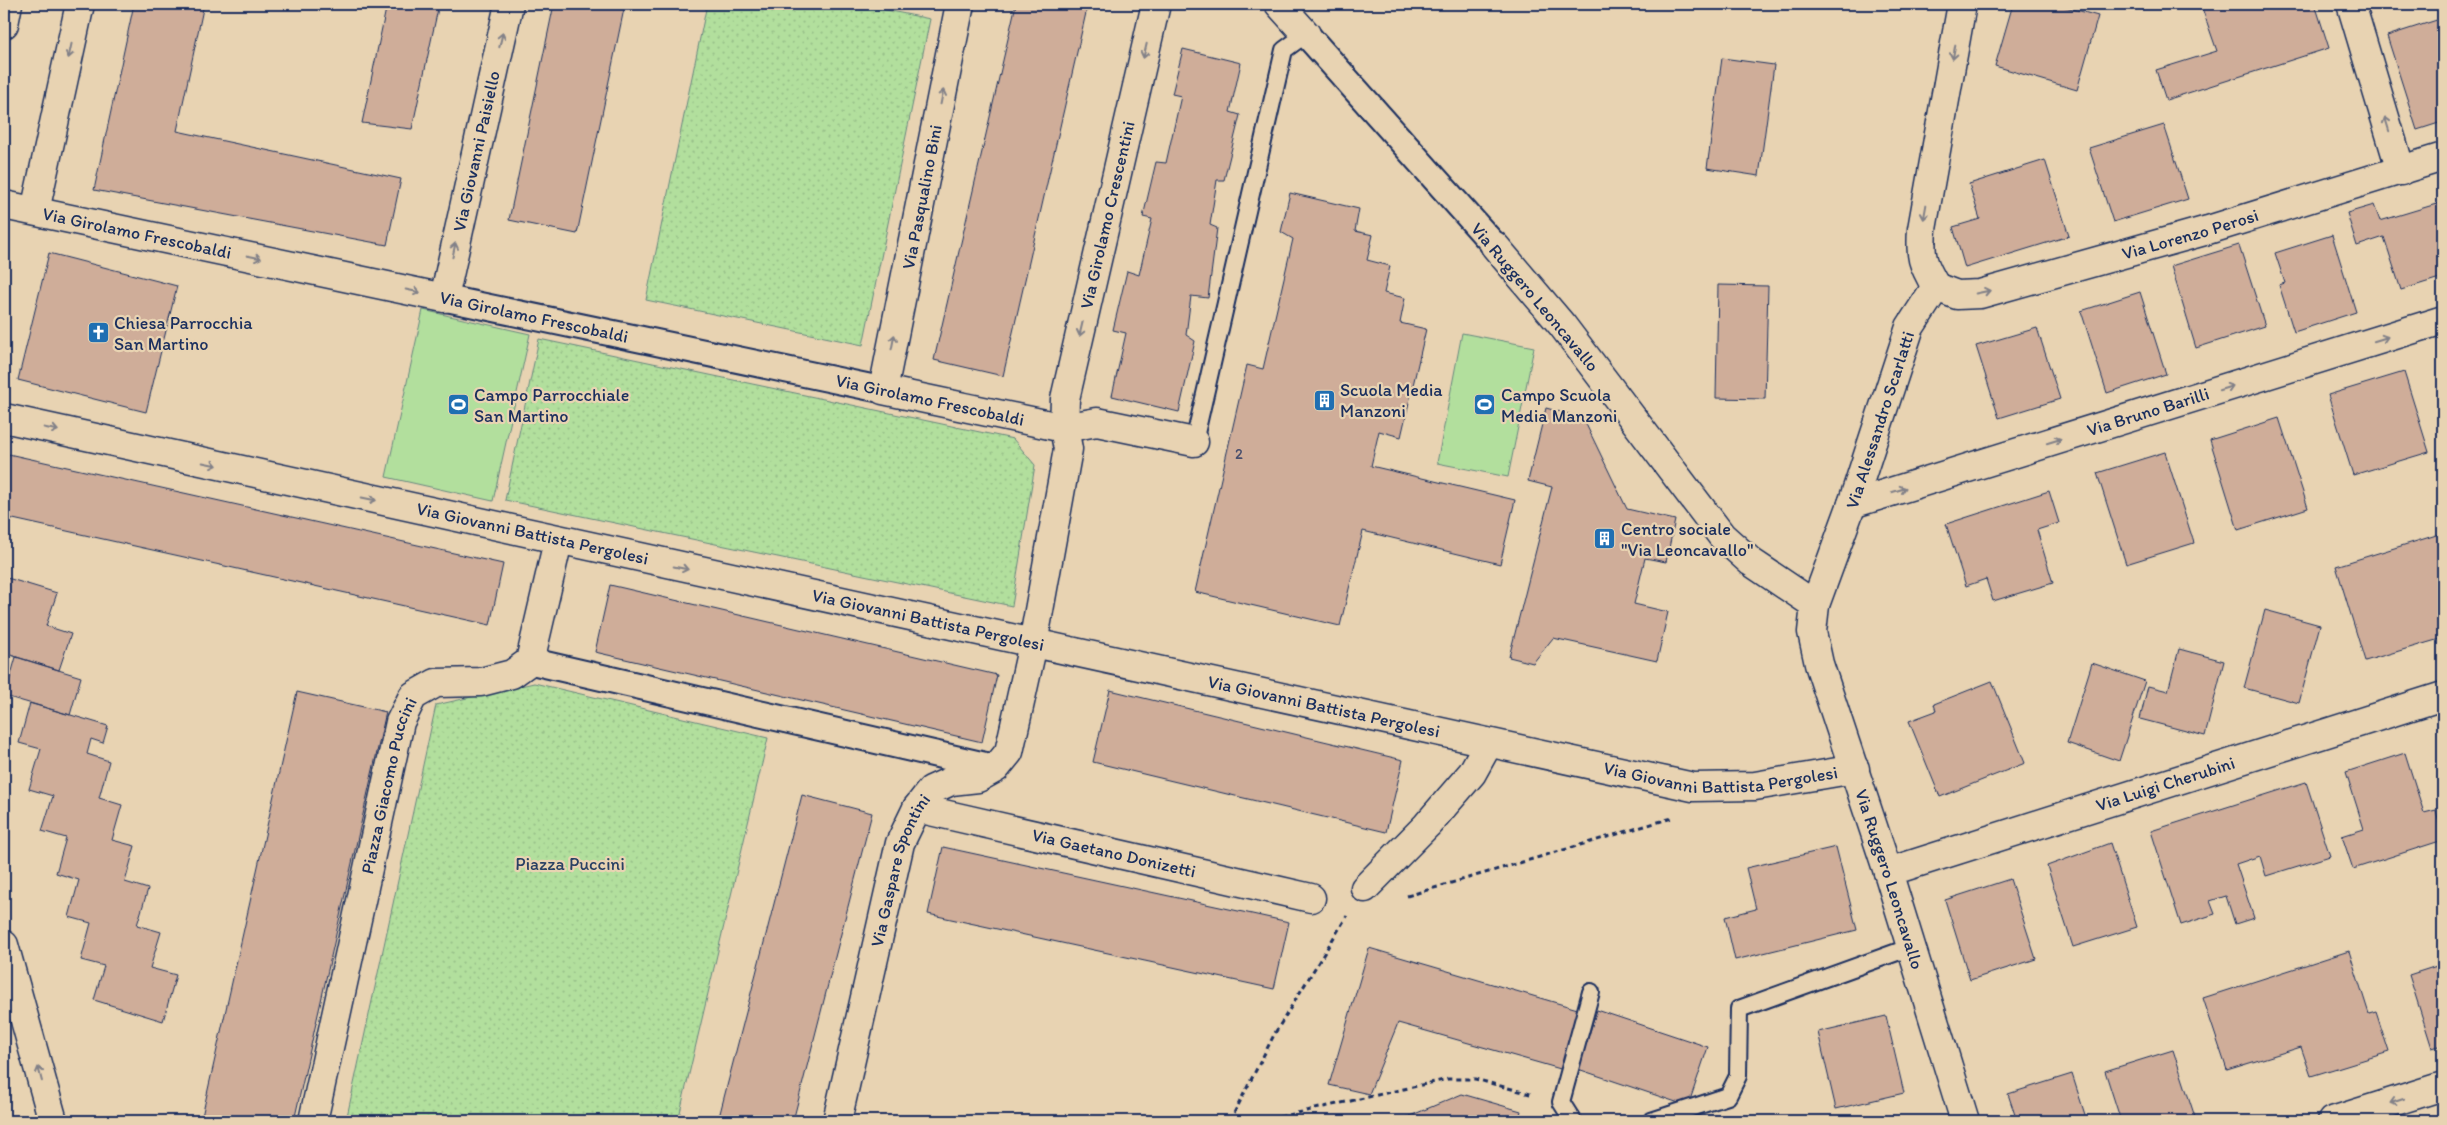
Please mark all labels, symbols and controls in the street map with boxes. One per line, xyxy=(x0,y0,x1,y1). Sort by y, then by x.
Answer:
one-way arrow xyxy=(497,33,506,49)
one-way arrow xyxy=(65,43,74,59)
one-way arrow xyxy=(1140,43,1149,59)
one-way arrow xyxy=(1948,43,1958,59)
street label: Via Giovanni Paisiello xyxy=(448,69,505,234)
one-way arrow xyxy=(937,90,947,106)
one-way arrow xyxy=(2381,116,2391,132)
street label: Via Girolamo Crescentini xyxy=(1075,119,1140,311)
street label: Via Pasqualino Bini xyxy=(897,123,947,271)
street label: Via Girolamo Frescobaldi xyxy=(41,202,234,264)
one-way arrow xyxy=(1920,203,1930,219)
street label: Via Lorenzo Perosi xyxy=(2119,204,2261,265)
street label: Via Ruggero Leoncavallo xyxy=(1466,218,1604,376)
one-way arrow xyxy=(450,242,459,258)
one-way arrow xyxy=(246,253,262,263)
street label: Via Girolamo Frescobaldi xyxy=(438,286,630,348)
one-way arrow xyxy=(405,287,421,296)
one-way arrow xyxy=(1975,287,1991,297)
place label: Chiesa Parrocchia San Martino xyxy=(114,312,253,355)
church icon: Chiesa Parrocchia San Martino xyxy=(86,321,110,345)
one-way arrow xyxy=(1076,321,1085,337)
street label: Via Alessandro Scarlatti xyxy=(1841,328,1919,512)
one-way arrow xyxy=(2372,334,2388,343)
one-way arrow xyxy=(888,335,898,351)
street label: Via Girolamo Frescobaldi xyxy=(834,369,1026,431)
place label: Scuola Media Manzoni xyxy=(1340,379,1443,422)
street label: Via Bruno Barilli xyxy=(2084,382,2212,441)
one-way arrow xyxy=(2217,382,2233,392)
place label: Campo Parrocchiale San Martino xyxy=(474,384,629,427)
place label: Campo Scuola Media Manzoni xyxy=(1501,384,1617,427)
building icon: Scuola Media Manzoni xyxy=(1312,388,1336,412)
sports icon: Campo Parrocchiale San Martino xyxy=(446,393,470,417)
sports icon: Campo Scuola Media Manzoni xyxy=(1473,393,1497,417)
one-way arrow xyxy=(43,425,59,434)
one-way arrow xyxy=(2046,436,2062,446)
house number: 2 xyxy=(1235,445,1243,463)
one-way arrow xyxy=(202,460,218,469)
one-way arrow xyxy=(1891,485,1906,494)
one-way arrow xyxy=(360,495,376,504)
street label: Via Giovanni Battista Pergolesi xyxy=(414,497,651,570)
place label: Centro sociale "Via Leoncavallo" xyxy=(1621,518,1754,561)
building icon: Centro sociale "Via Leoncavallo" xyxy=(1593,527,1617,551)
one-way arrow xyxy=(673,563,689,573)
street label: Via Giovanni Battista Pergolesi xyxy=(810,584,1046,656)
street label: Via Giovanni Battista Pergolesi xyxy=(1206,670,1442,742)
street label: Piazza Giacomo Puccini xyxy=(356,693,422,876)
street label: Via Luigi Cherubini xyxy=(2093,752,2238,816)
street label: Via Giovanni Battista Pergolesi xyxy=(1601,757,1839,798)
street label: Via Ruggero Leoncavallo xyxy=(1850,786,1928,972)
street label: Via Gaspare Spontini xyxy=(866,789,935,949)
street label: Via Gaetano Donizetti xyxy=(1030,824,1198,882)
park label: Piazza Puccini xyxy=(515,853,625,875)
one-way arrow xyxy=(34,1067,44,1083)
one-way arrow xyxy=(2389,1096,2405,1106)

